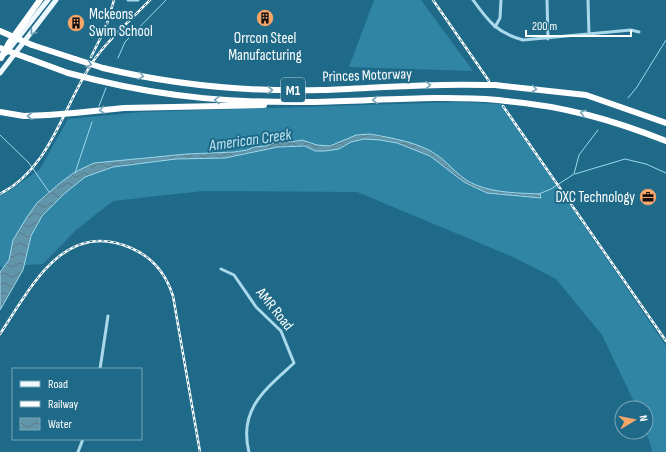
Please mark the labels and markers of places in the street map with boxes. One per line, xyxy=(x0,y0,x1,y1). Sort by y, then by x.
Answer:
place label: Mckeons Swim School xyxy=(89,5,153,41)
building icon: Orrcon Steel Manufacturing xyxy=(255,8,275,28)
building icon: Mckeons Swim School xyxy=(66,13,86,33)
place label: Orrcon Steel Manufacturing xyxy=(228,29,302,65)
office icon: DXC Technology xyxy=(638,187,658,207)
place label: DXC Technology xyxy=(555,188,635,207)

